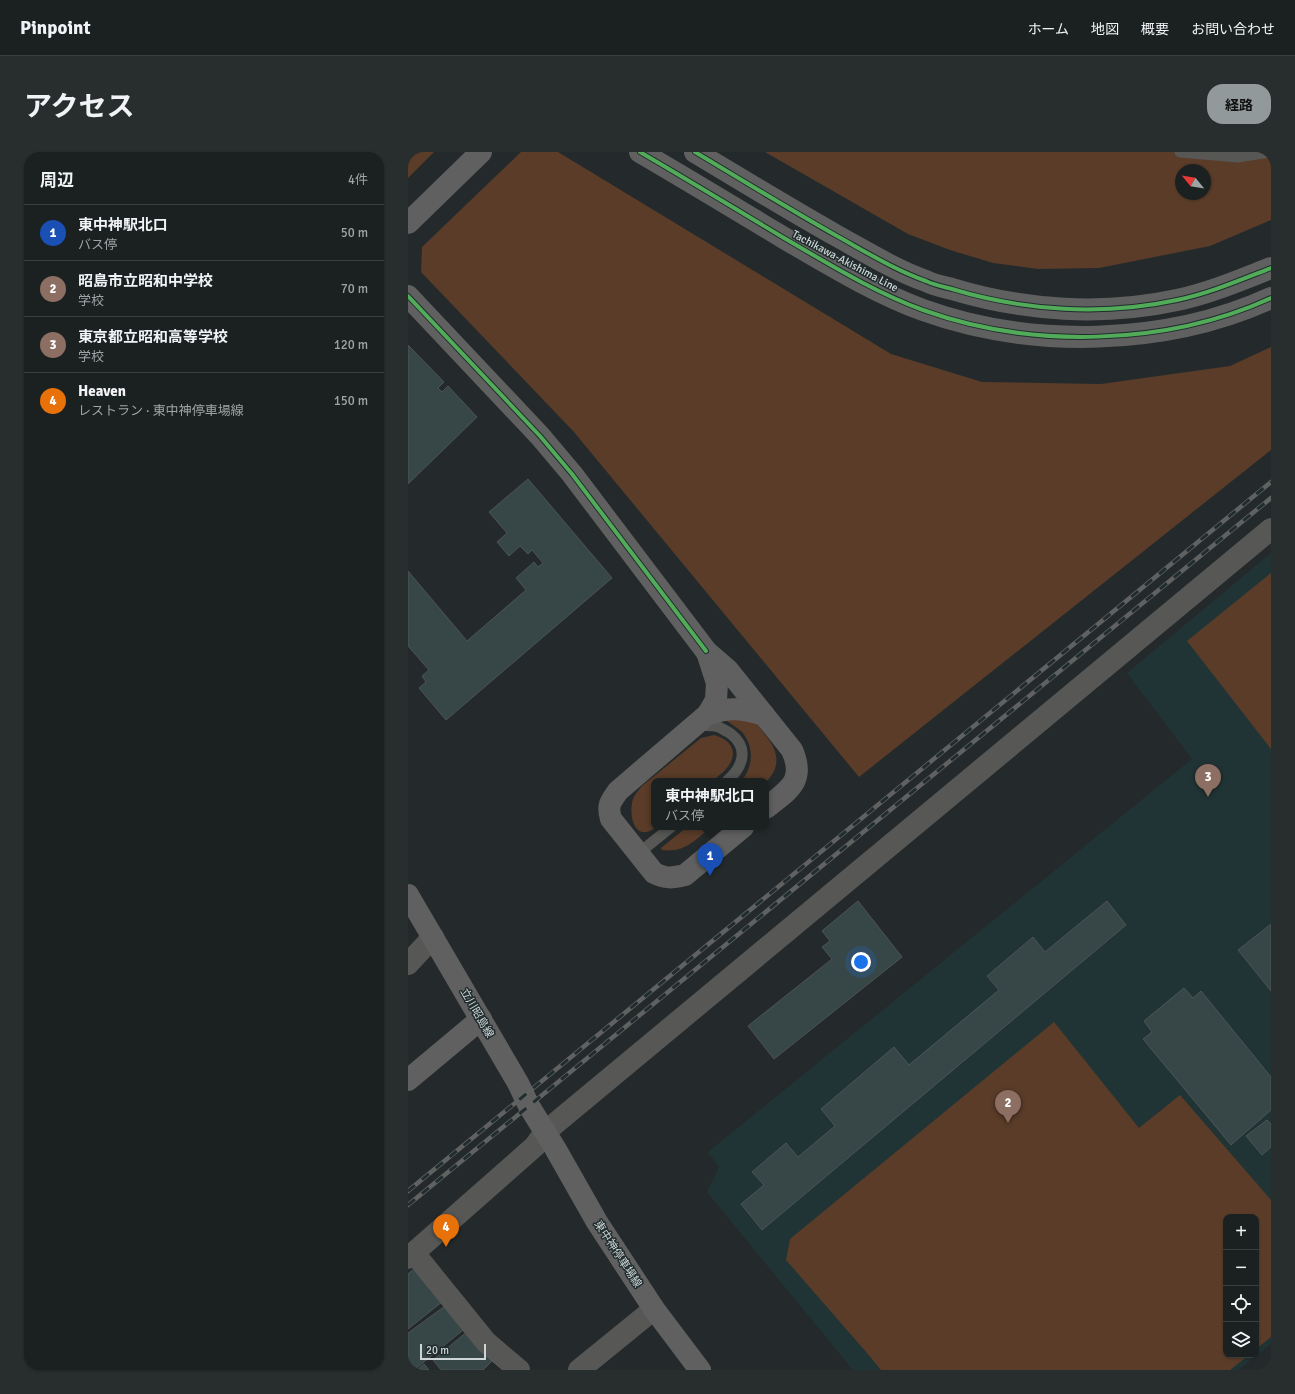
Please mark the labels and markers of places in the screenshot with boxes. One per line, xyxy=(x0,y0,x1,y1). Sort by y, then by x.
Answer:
pin: 3 xyxy=(1195,764,1221,797)
pin: 1 xyxy=(697,843,723,876)
pin: 2 xyxy=(995,1090,1021,1123)
pin: 4 xyxy=(433,1214,459,1247)

